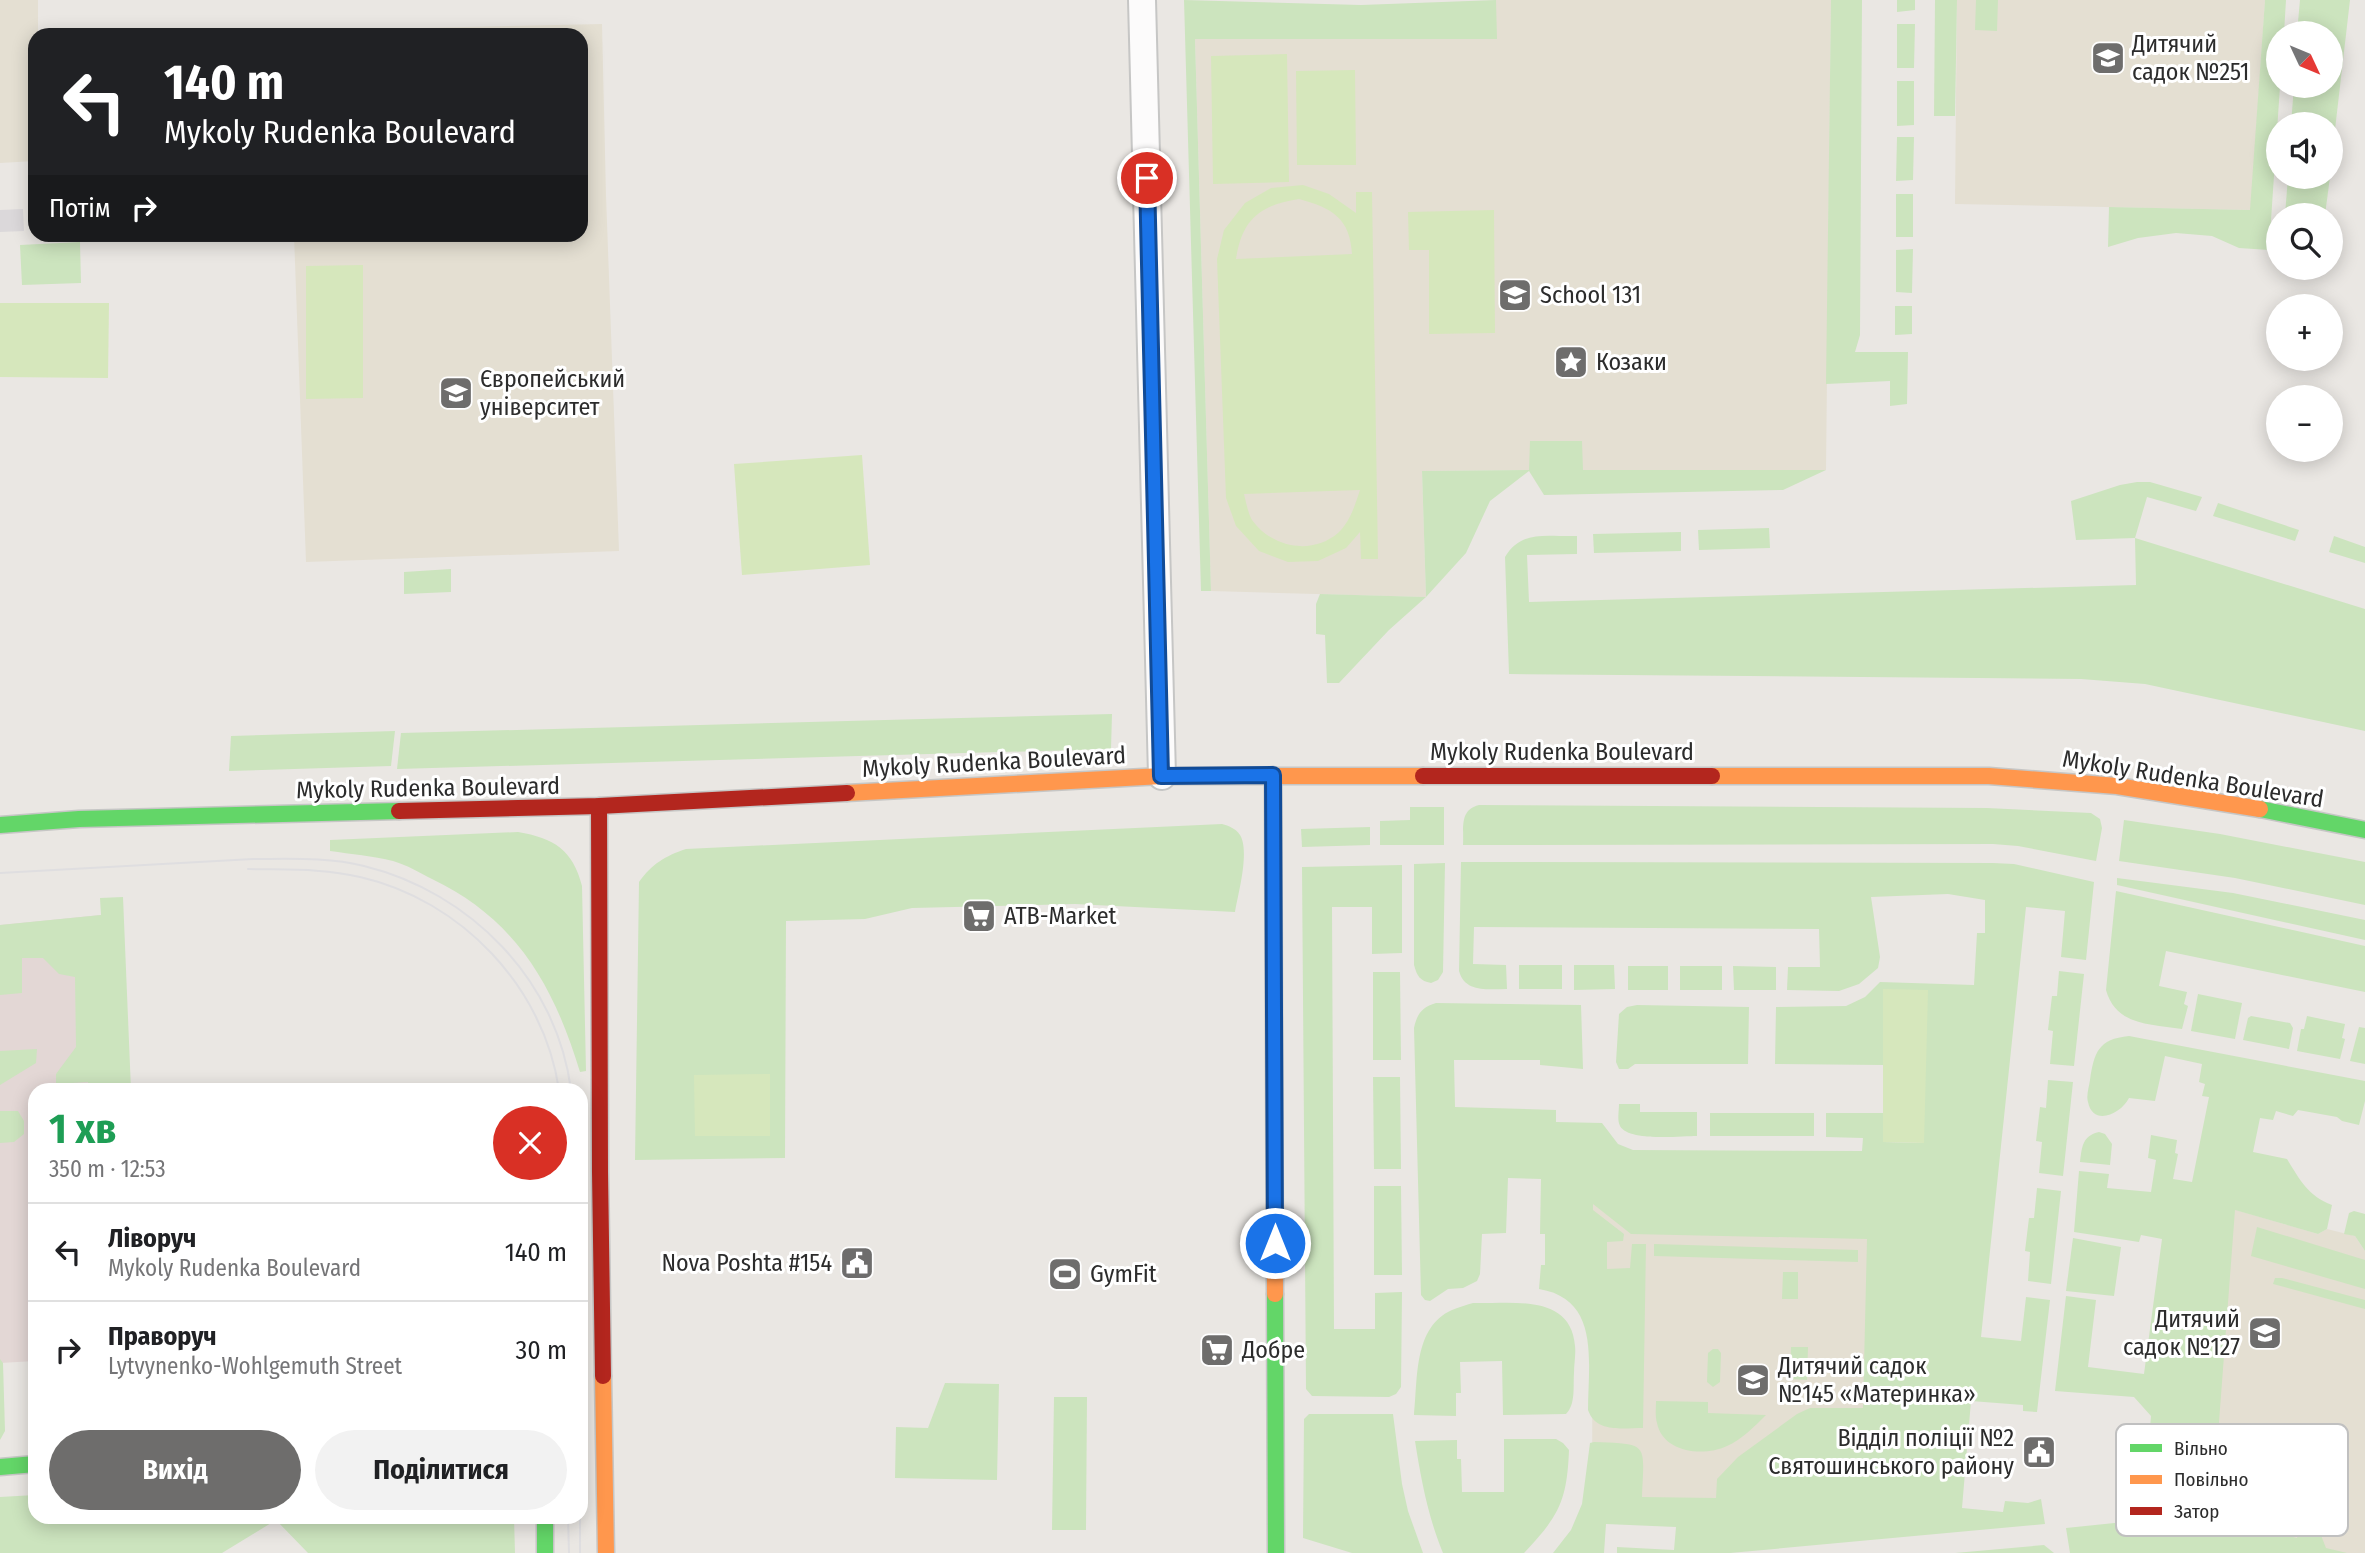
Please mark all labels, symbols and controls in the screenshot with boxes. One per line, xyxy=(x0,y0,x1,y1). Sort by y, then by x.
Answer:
north arrow xyxy=(2266,21,2343,98)
map controls xyxy=(2266,21,2343,462)
place label: Дитячий садок №251 xyxy=(2131,30,2249,86)
school or university icon: Дитячий садок №251 xyxy=(2089,39,2127,77)
text: 140 m xyxy=(164,53,284,112)
icon: left xyxy=(49,56,140,147)
button: sound xyxy=(2266,112,2343,189)
text: Mykoly Rudenka Boulevard xyxy=(164,113,516,151)
pin xyxy=(1117,148,1177,208)
icon: arrive xyxy=(1128,159,1166,197)
icon: right xyxy=(125,189,163,227)
text: Потім xyxy=(49,193,111,224)
button: search xyxy=(2266,203,2343,280)
school or university icon: School 131 xyxy=(1496,276,1534,314)
place label: School 131 xyxy=(1540,281,1641,309)
button: + xyxy=(2266,294,2343,371)
place icon: Козаки xyxy=(1552,343,1590,381)
place label: Козаки xyxy=(1596,348,1667,376)
place label: Європейський університет xyxy=(480,365,625,421)
school or university icon: Європейський університет xyxy=(437,374,475,412)
button: − xyxy=(2266,385,2343,462)
street label: Mykoly Rudenka Boulevard xyxy=(1430,738,1694,766)
street label: Mykoly Rudenka Boulevard xyxy=(861,741,1127,783)
street label: Mykoly Rudenka Boulevard xyxy=(2060,745,2326,813)
street label: Mykoly Rudenka Boulevard xyxy=(296,772,560,804)
supermarket icon: ATB-Market xyxy=(960,897,998,935)
place label: ATB-Market xyxy=(1004,902,1117,930)
text: 1 хв xyxy=(49,1104,116,1154)
button: close xyxy=(493,1106,567,1180)
text: 350 m · 12:53 xyxy=(49,1155,166,1183)
position arrow xyxy=(1238,1206,1312,1280)
text: Ліворуч xyxy=(108,1223,196,1254)
icon: left xyxy=(49,1233,87,1271)
text: 140 m xyxy=(505,1237,567,1268)
public building icon: Nova Poshta #154 xyxy=(838,1244,876,1282)
place label: Nova Poshta #154 xyxy=(661,1249,832,1277)
text: Mykoly Rudenka Boulevard xyxy=(108,1254,361,1282)
sports icon: GymFit xyxy=(1046,1255,1084,1293)
place label: GymFit xyxy=(1090,1260,1157,1288)
place label: Дитячий садок №127 xyxy=(2123,1305,2240,1361)
school or university icon: Дитячий садок №127 xyxy=(2246,1314,2284,1352)
text: Праворуч xyxy=(108,1321,217,1352)
icon: right xyxy=(49,1331,87,1369)
supermarket icon: Добре xyxy=(1198,1331,1236,1369)
text: 30 m xyxy=(516,1335,567,1366)
place label: Добре xyxy=(1241,1336,1305,1364)
text: Lytvynenko-Wohlgemuth Street xyxy=(108,1352,402,1380)
place label: Дитячий садок №145 «Материнка» xyxy=(1777,1352,1976,1408)
school or university icon: Дитячий садок №145 «Материнка» xyxy=(1734,1361,1772,1399)
place label: Відділ поліції №2 Святошинського району xyxy=(1768,1424,2014,1480)
legend xyxy=(2116,1424,2348,1536)
button: Вихід xyxy=(49,1430,301,1510)
button: Поділитися xyxy=(315,1430,567,1510)
public building icon: Відділ поліції №2 Святошинського району xyxy=(2020,1433,2058,1471)
text: Вільно xyxy=(2174,1437,2228,1460)
text: Повільно xyxy=(2174,1468,2248,1491)
text: Затор xyxy=(2174,1500,2219,1523)

